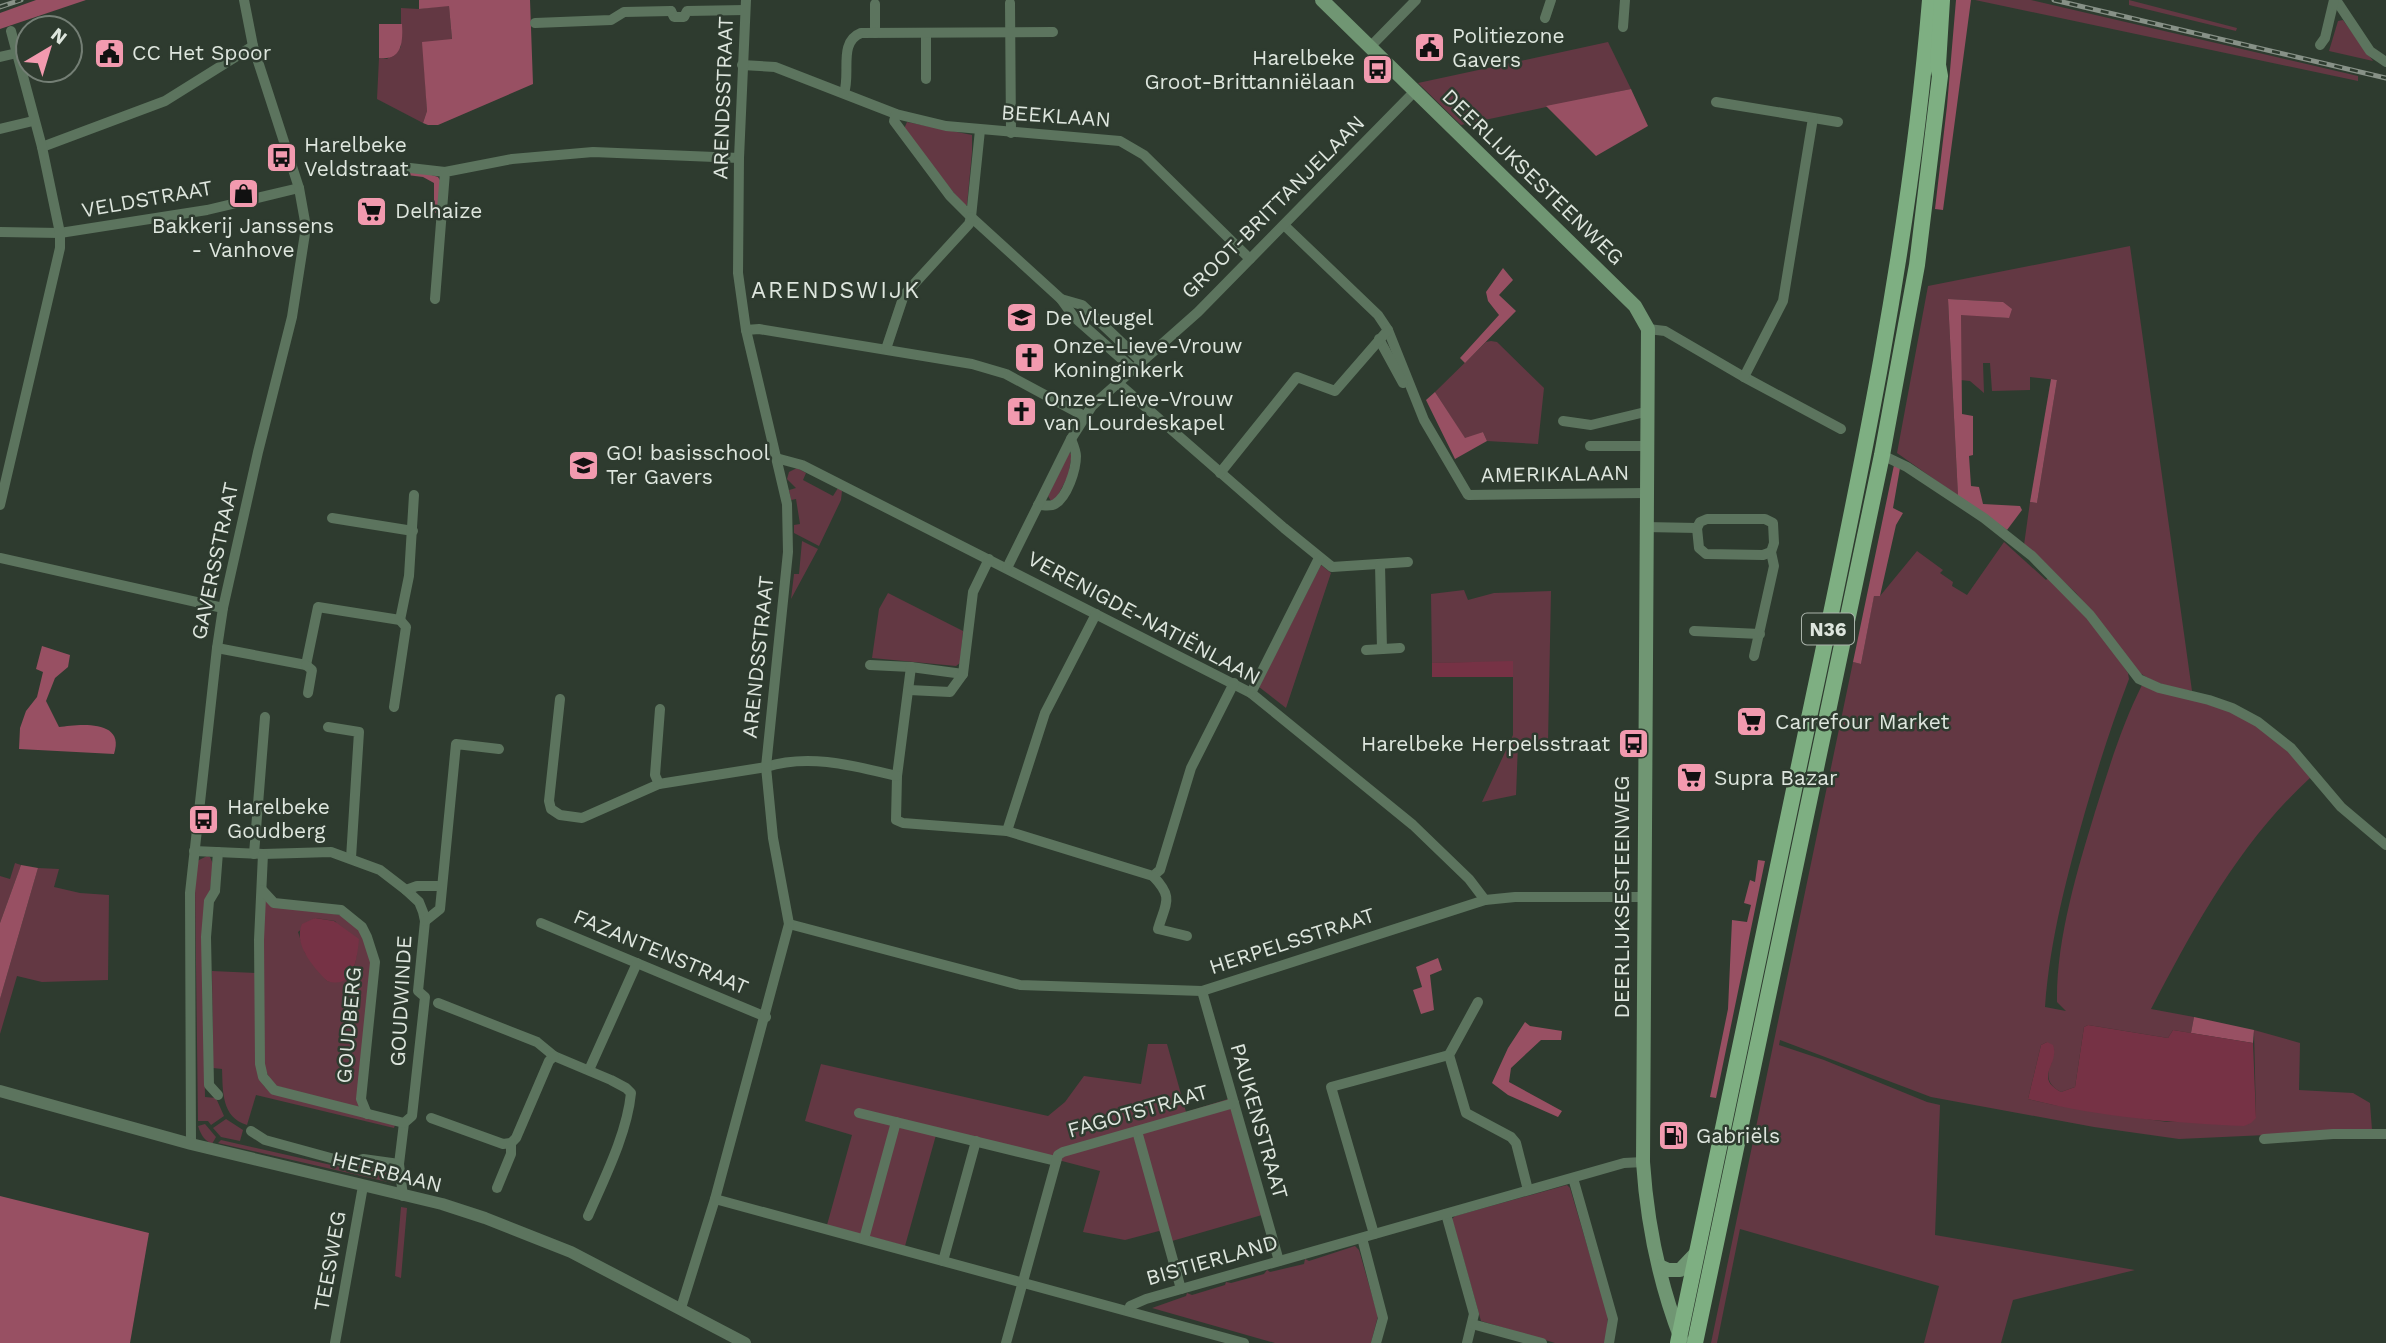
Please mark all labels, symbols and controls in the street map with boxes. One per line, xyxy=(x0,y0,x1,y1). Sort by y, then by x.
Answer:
north arrow xyxy=(14,14,84,84)
street label: ARENDSSTRAAT xyxy=(707,16,738,180)
text: N xyxy=(47,23,72,49)
place label: Politiezone Gavers xyxy=(1452,23,1565,72)
public building icon: Politiezone Gavers xyxy=(1412,31,1446,65)
public building icon: CC Het Spoor xyxy=(92,36,126,70)
place label: CC Het Spoor xyxy=(132,40,272,65)
place label: Harelbeke Groot-Brittanniëlaan xyxy=(1144,45,1355,94)
bus stop icon: Harelbeke Groot-Brittanniëlaan xyxy=(1361,53,1395,87)
street label: DEERLIJKSESTEENWEG xyxy=(1437,83,1629,270)
street label: BEEKLAAN xyxy=(1000,99,1112,132)
street label: GROOT-BRITTANJELAAN xyxy=(1176,110,1370,304)
place label: Harelbeke Veldstraat xyxy=(304,132,409,181)
bus stop icon: Harelbeke Veldstraat xyxy=(264,140,298,174)
street label: VELDSTRAAT xyxy=(79,175,215,222)
shop icon: Bakkerij Janssens - Vanhove xyxy=(226,177,260,211)
supermarket icon: Delhaize xyxy=(355,194,389,228)
place label: Delhaize xyxy=(395,198,482,223)
place label: Bakkerij Janssens - Vanhove xyxy=(152,213,334,262)
district label: ARENDSWIJK xyxy=(751,277,921,304)
school or university icon: De Vleugel xyxy=(1005,301,1039,335)
place label: De Vleugel xyxy=(1045,305,1154,330)
place label: Onze-Lieve-Vrouw Koninginkerk xyxy=(1053,333,1242,382)
church icon: Onze-Lieve-Vrouw Koninginkerk xyxy=(1013,341,1047,375)
place label: Onze-Lieve-Vrouw van Lourdeskapel xyxy=(1044,386,1233,435)
church icon: Onze-Lieve-Vrouw van Lourdeskapel xyxy=(1004,394,1038,428)
place label: GO! basisschool Ter Gavers xyxy=(606,440,771,489)
school or university icon: GO! basisschool Ter Gavers xyxy=(566,448,600,482)
street label: AMERIKALAAN xyxy=(1480,460,1630,487)
street label: GAVERSSTRAAT xyxy=(186,480,243,642)
street label: VERENIGDE-NATIËNLAAN xyxy=(1023,545,1265,690)
street label: ARENDSSTRAAT xyxy=(737,574,778,739)
road number: N36 xyxy=(1802,614,1854,644)
supermarket icon: Carrefour Market xyxy=(1735,705,1769,739)
place label: Carrefour Market xyxy=(1775,709,1949,734)
bus stop icon: Harelbeke Herpelsstraat xyxy=(1616,727,1650,761)
place label: Harelbeke Herpelsstraat xyxy=(1361,731,1610,756)
supermarket icon: Supra Bazar xyxy=(1674,761,1708,795)
place label: Supra Bazar xyxy=(1714,765,1838,790)
street label: DEERLIJKSESTEENWEG xyxy=(1609,776,1634,1018)
place label: Harelbeke Goudberg xyxy=(227,794,330,843)
bus stop icon: Harelbeke Goudberg xyxy=(187,802,221,836)
street label: HERPELSSTRAAT xyxy=(1206,902,1378,979)
street label: FAZANTENSTRAAT xyxy=(570,903,753,1000)
street label: GOUDWINDE xyxy=(385,935,416,1067)
street label: GOUDBERG xyxy=(331,966,366,1084)
street label: PAUKENSTRAAT xyxy=(1225,1040,1294,1202)
street label: FAGOTSTRAAT xyxy=(1065,1078,1211,1143)
fuel station icon: Gabriëls xyxy=(1656,1119,1690,1153)
place label: Gabriëls xyxy=(1696,1123,1780,1148)
street label: HEERBAAN xyxy=(329,1146,445,1197)
street label: TEESWEG xyxy=(308,1209,351,1313)
street label: BISTIERLAND xyxy=(1143,1229,1281,1290)

